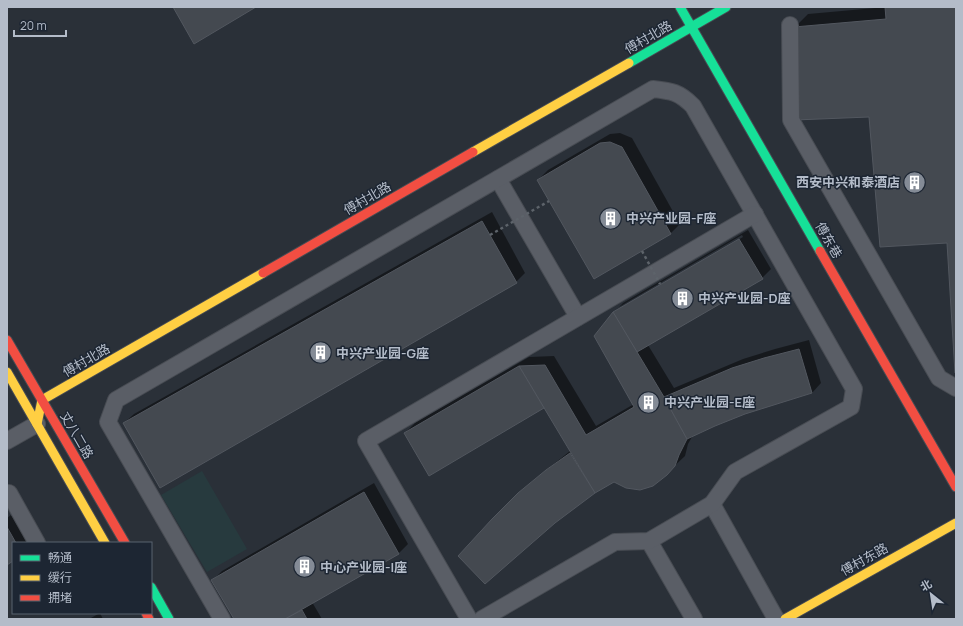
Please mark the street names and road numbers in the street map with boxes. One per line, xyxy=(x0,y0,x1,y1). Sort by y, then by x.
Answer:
street label: 傅村北路 xyxy=(621,16,675,58)
street label: 傅村北路 xyxy=(340,177,394,219)
street label: 傅东巷 xyxy=(811,219,847,261)
street label: 傅村北路 xyxy=(59,339,113,381)
street label: 丈八二路 xyxy=(56,408,98,462)
street label: 傅村东路 xyxy=(837,539,891,579)

